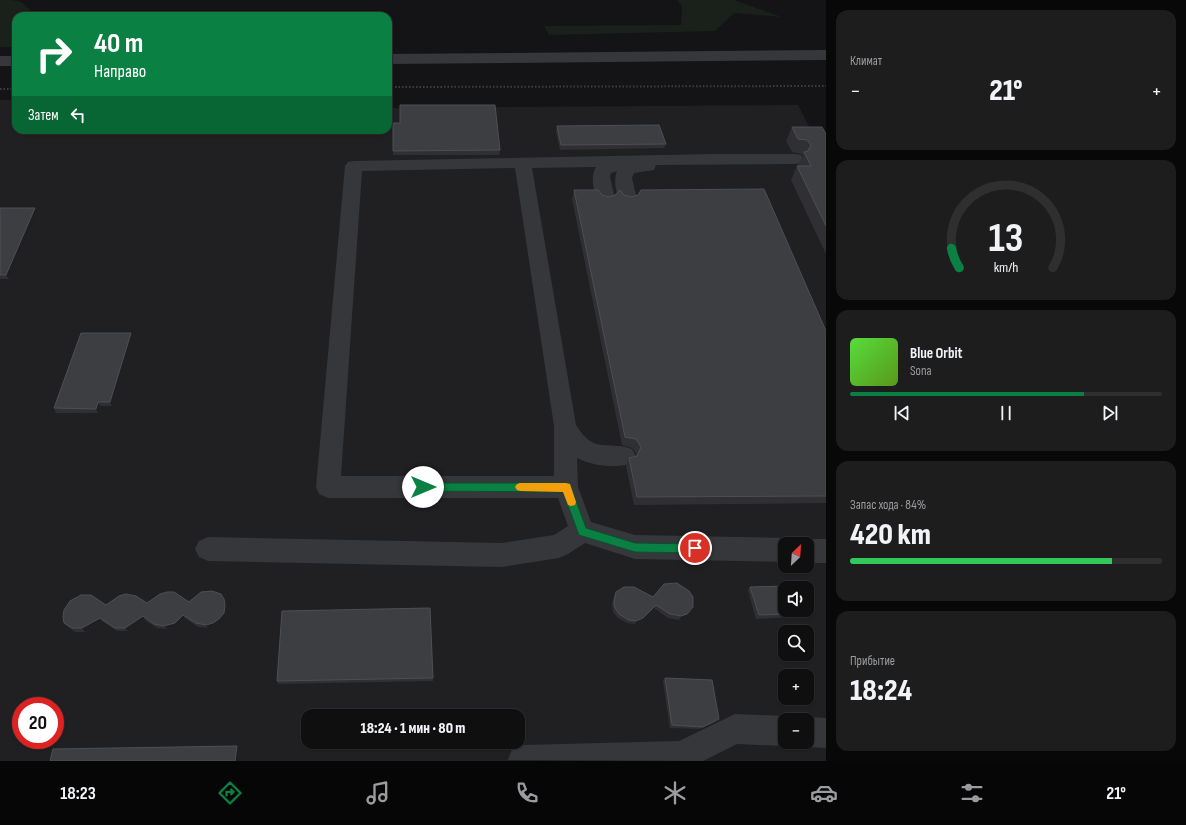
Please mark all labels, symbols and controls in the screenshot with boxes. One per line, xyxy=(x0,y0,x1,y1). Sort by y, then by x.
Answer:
text: 40 m xyxy=(94,27,143,60)
icon: right xyxy=(28,28,80,80)
text: Климат xyxy=(850,53,882,69)
text: Направо xyxy=(94,61,146,82)
text: 21° xyxy=(989,73,1023,109)
text: − xyxy=(850,78,861,105)
text: + xyxy=(1151,78,1162,105)
icon: left xyxy=(67,104,89,126)
text: Затем xyxy=(28,106,59,125)
text: 13 xyxy=(989,214,1023,263)
text: km/h xyxy=(994,259,1018,276)
text: Blue Orbit xyxy=(910,344,962,363)
text: Sona xyxy=(910,363,932,379)
icon: previous xyxy=(891,402,913,424)
icon: pause xyxy=(995,402,1017,424)
icon: next xyxy=(1099,402,1121,424)
position arrow xyxy=(402,466,444,508)
text: Запас хода · 84% xyxy=(850,497,926,513)
text: 420 km xyxy=(850,517,931,553)
pin xyxy=(678,531,712,565)
icon: arrive xyxy=(684,537,706,559)
north arrow xyxy=(778,537,814,573)
map controls xyxy=(778,537,814,749)
button: sound xyxy=(778,581,814,617)
button: search xyxy=(778,625,814,661)
text: Прибытие xyxy=(850,653,895,669)
button: + xyxy=(778,669,814,705)
text: 18:24 xyxy=(850,673,912,709)
speed limit sign: 20 xyxy=(12,697,64,749)
button: − xyxy=(778,713,814,749)
text: 18:24 · 1 мин · 80 m xyxy=(361,719,465,738)
icon: directions xyxy=(216,779,244,807)
icon: music xyxy=(364,779,392,807)
icon: phone xyxy=(513,779,541,807)
icon: climate xyxy=(661,779,689,807)
icon: car xyxy=(810,779,838,807)
icon: filters xyxy=(958,779,986,807)
text: 18:23 xyxy=(60,783,96,804)
text: 21° xyxy=(1106,783,1126,804)

